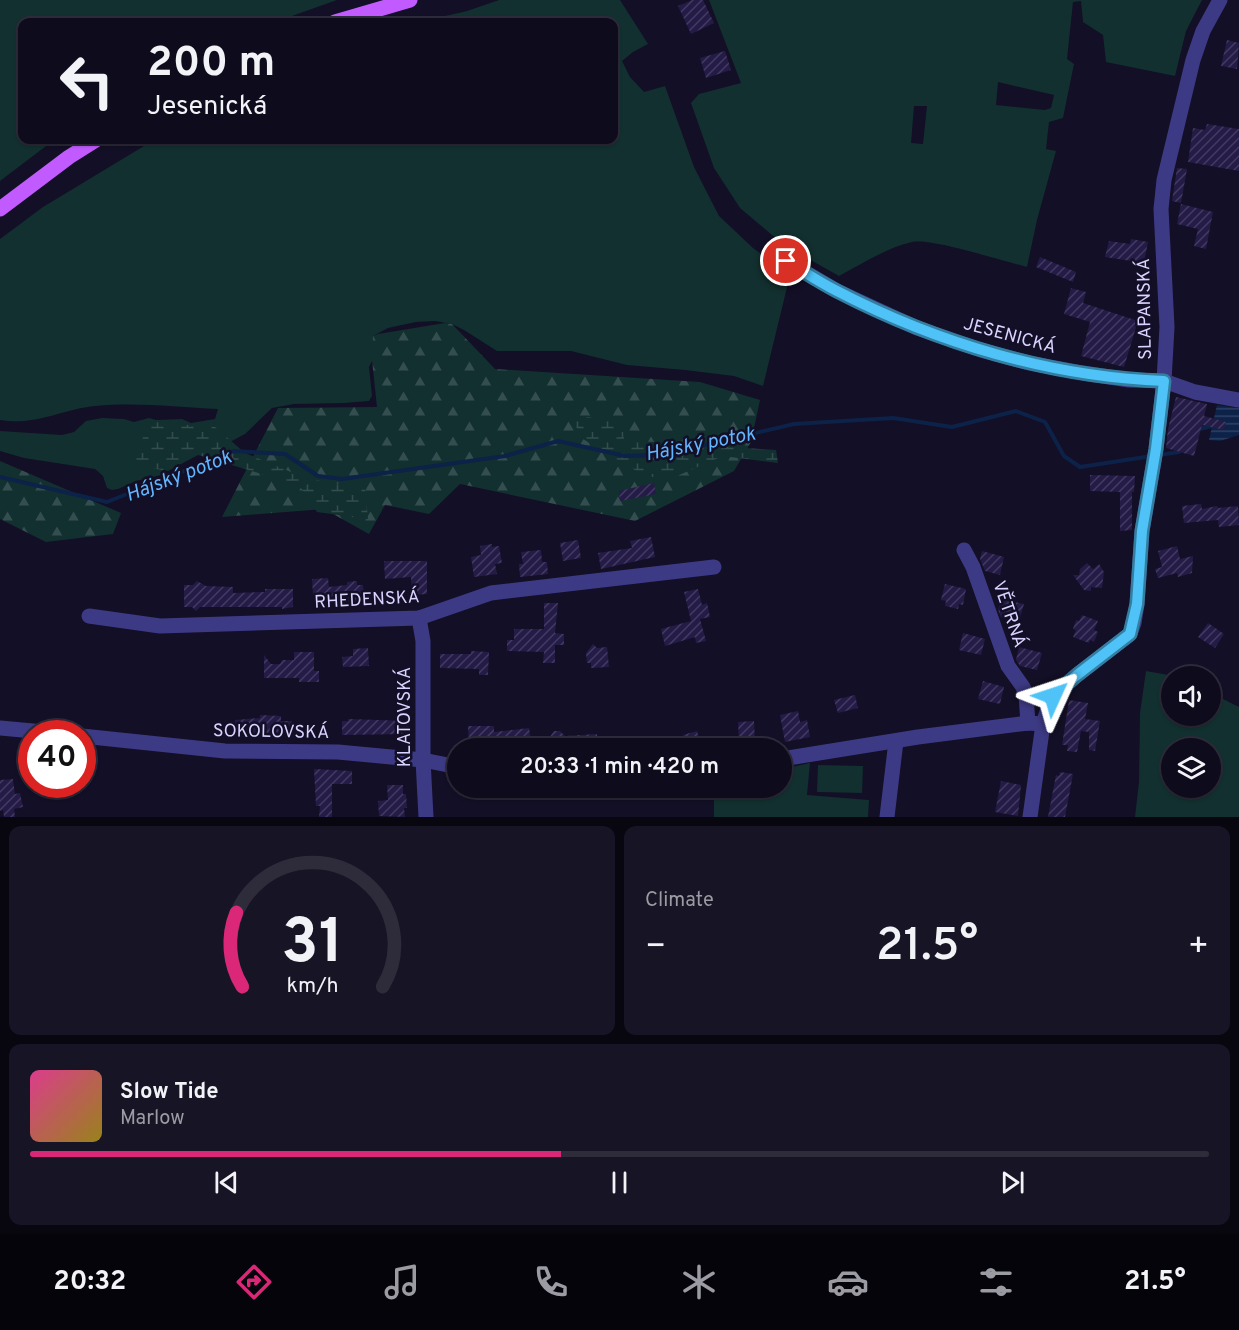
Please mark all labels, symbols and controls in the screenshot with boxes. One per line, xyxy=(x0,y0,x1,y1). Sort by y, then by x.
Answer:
text: 200 m xyxy=(147,38,275,91)
icon: left xyxy=(48,42,126,120)
text: Jesenická xyxy=(147,90,267,124)
pin xyxy=(760,235,811,286)
icon: arrive xyxy=(769,244,802,277)
street label: SLAPANSKÁ xyxy=(1131,258,1158,360)
street label: JESENICKÁ xyxy=(961,311,1059,360)
water label: Hájský potok xyxy=(643,421,758,468)
water label: Hájský potok xyxy=(122,444,236,509)
street label: VĚTRNÁ xyxy=(986,577,1033,651)
street label: RHEDENSKÁ xyxy=(314,584,420,615)
position arrow xyxy=(1021,664,1085,728)
map controls xyxy=(1161,666,1221,798)
button: sound xyxy=(1161,666,1221,726)
street label: KLATOVSKÁ xyxy=(392,667,417,767)
street label: SOKOLOVSKÁ xyxy=(213,718,329,745)
speed limit sign: 40 xyxy=(18,720,96,798)
button: layers xyxy=(1161,738,1221,798)
text: 20:33 · 1 min · 420 m xyxy=(520,754,719,781)
text: Climate xyxy=(645,888,714,914)
text: 31 xyxy=(281,906,343,985)
text: 21.5° xyxy=(876,919,978,976)
text: − xyxy=(645,927,666,969)
text: + xyxy=(1188,927,1209,969)
text: km/h xyxy=(286,974,338,1001)
text: Slow Tide xyxy=(120,1079,219,1106)
text: Marlow xyxy=(120,1106,184,1132)
icon: previous xyxy=(210,1166,243,1199)
icon: pause xyxy=(603,1166,636,1199)
icon: next xyxy=(996,1166,1029,1199)
icon: directions xyxy=(233,1261,275,1303)
icon: music xyxy=(381,1261,423,1303)
icon: phone xyxy=(530,1261,572,1303)
icon: climate xyxy=(678,1261,720,1303)
icon: car xyxy=(827,1261,869,1303)
icon: filters xyxy=(975,1261,1017,1303)
text: 20:32 xyxy=(53,1265,126,1299)
text: 21.5° xyxy=(1124,1265,1186,1299)

